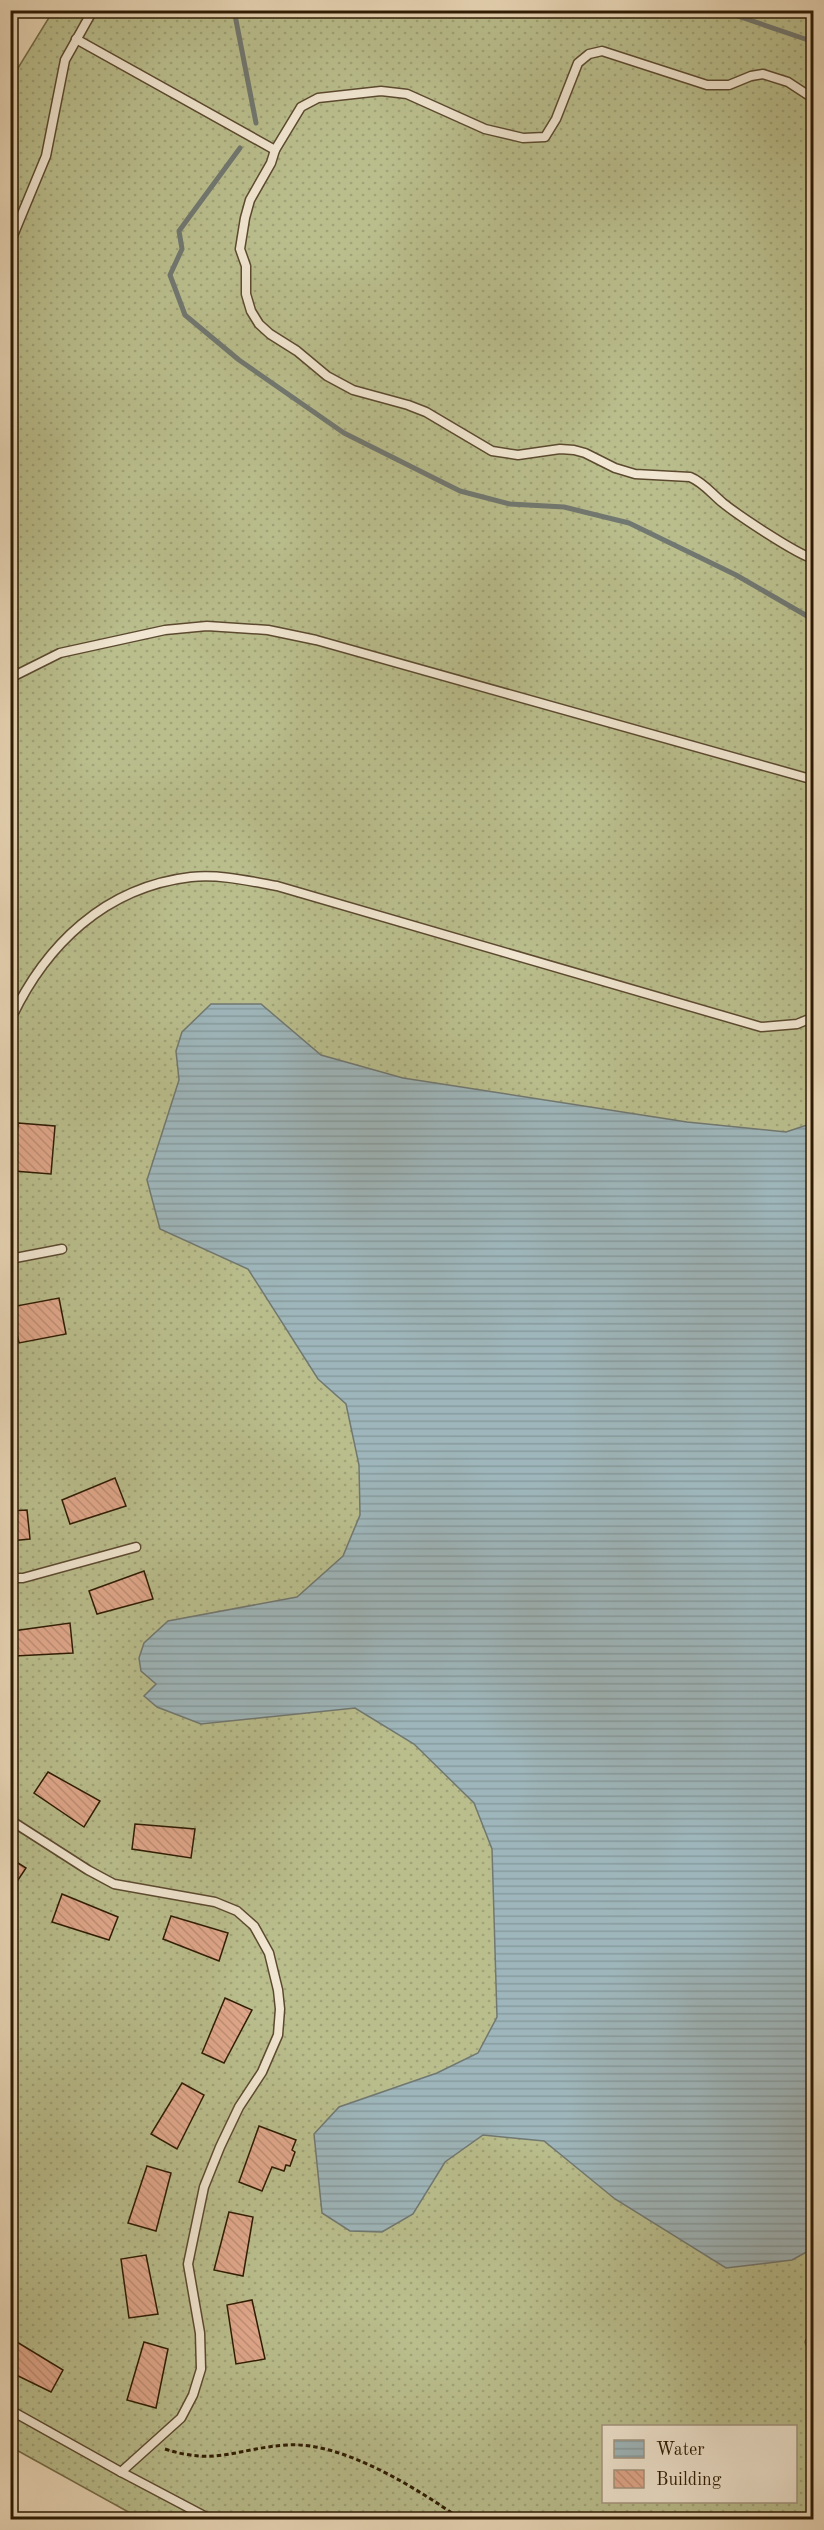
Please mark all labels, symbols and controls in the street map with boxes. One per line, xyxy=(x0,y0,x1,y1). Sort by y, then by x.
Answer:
legend xyxy=(602,2425,797,2503)
text: Water xyxy=(656,2441,705,2459)
text: Building xyxy=(656,2471,722,2489)

